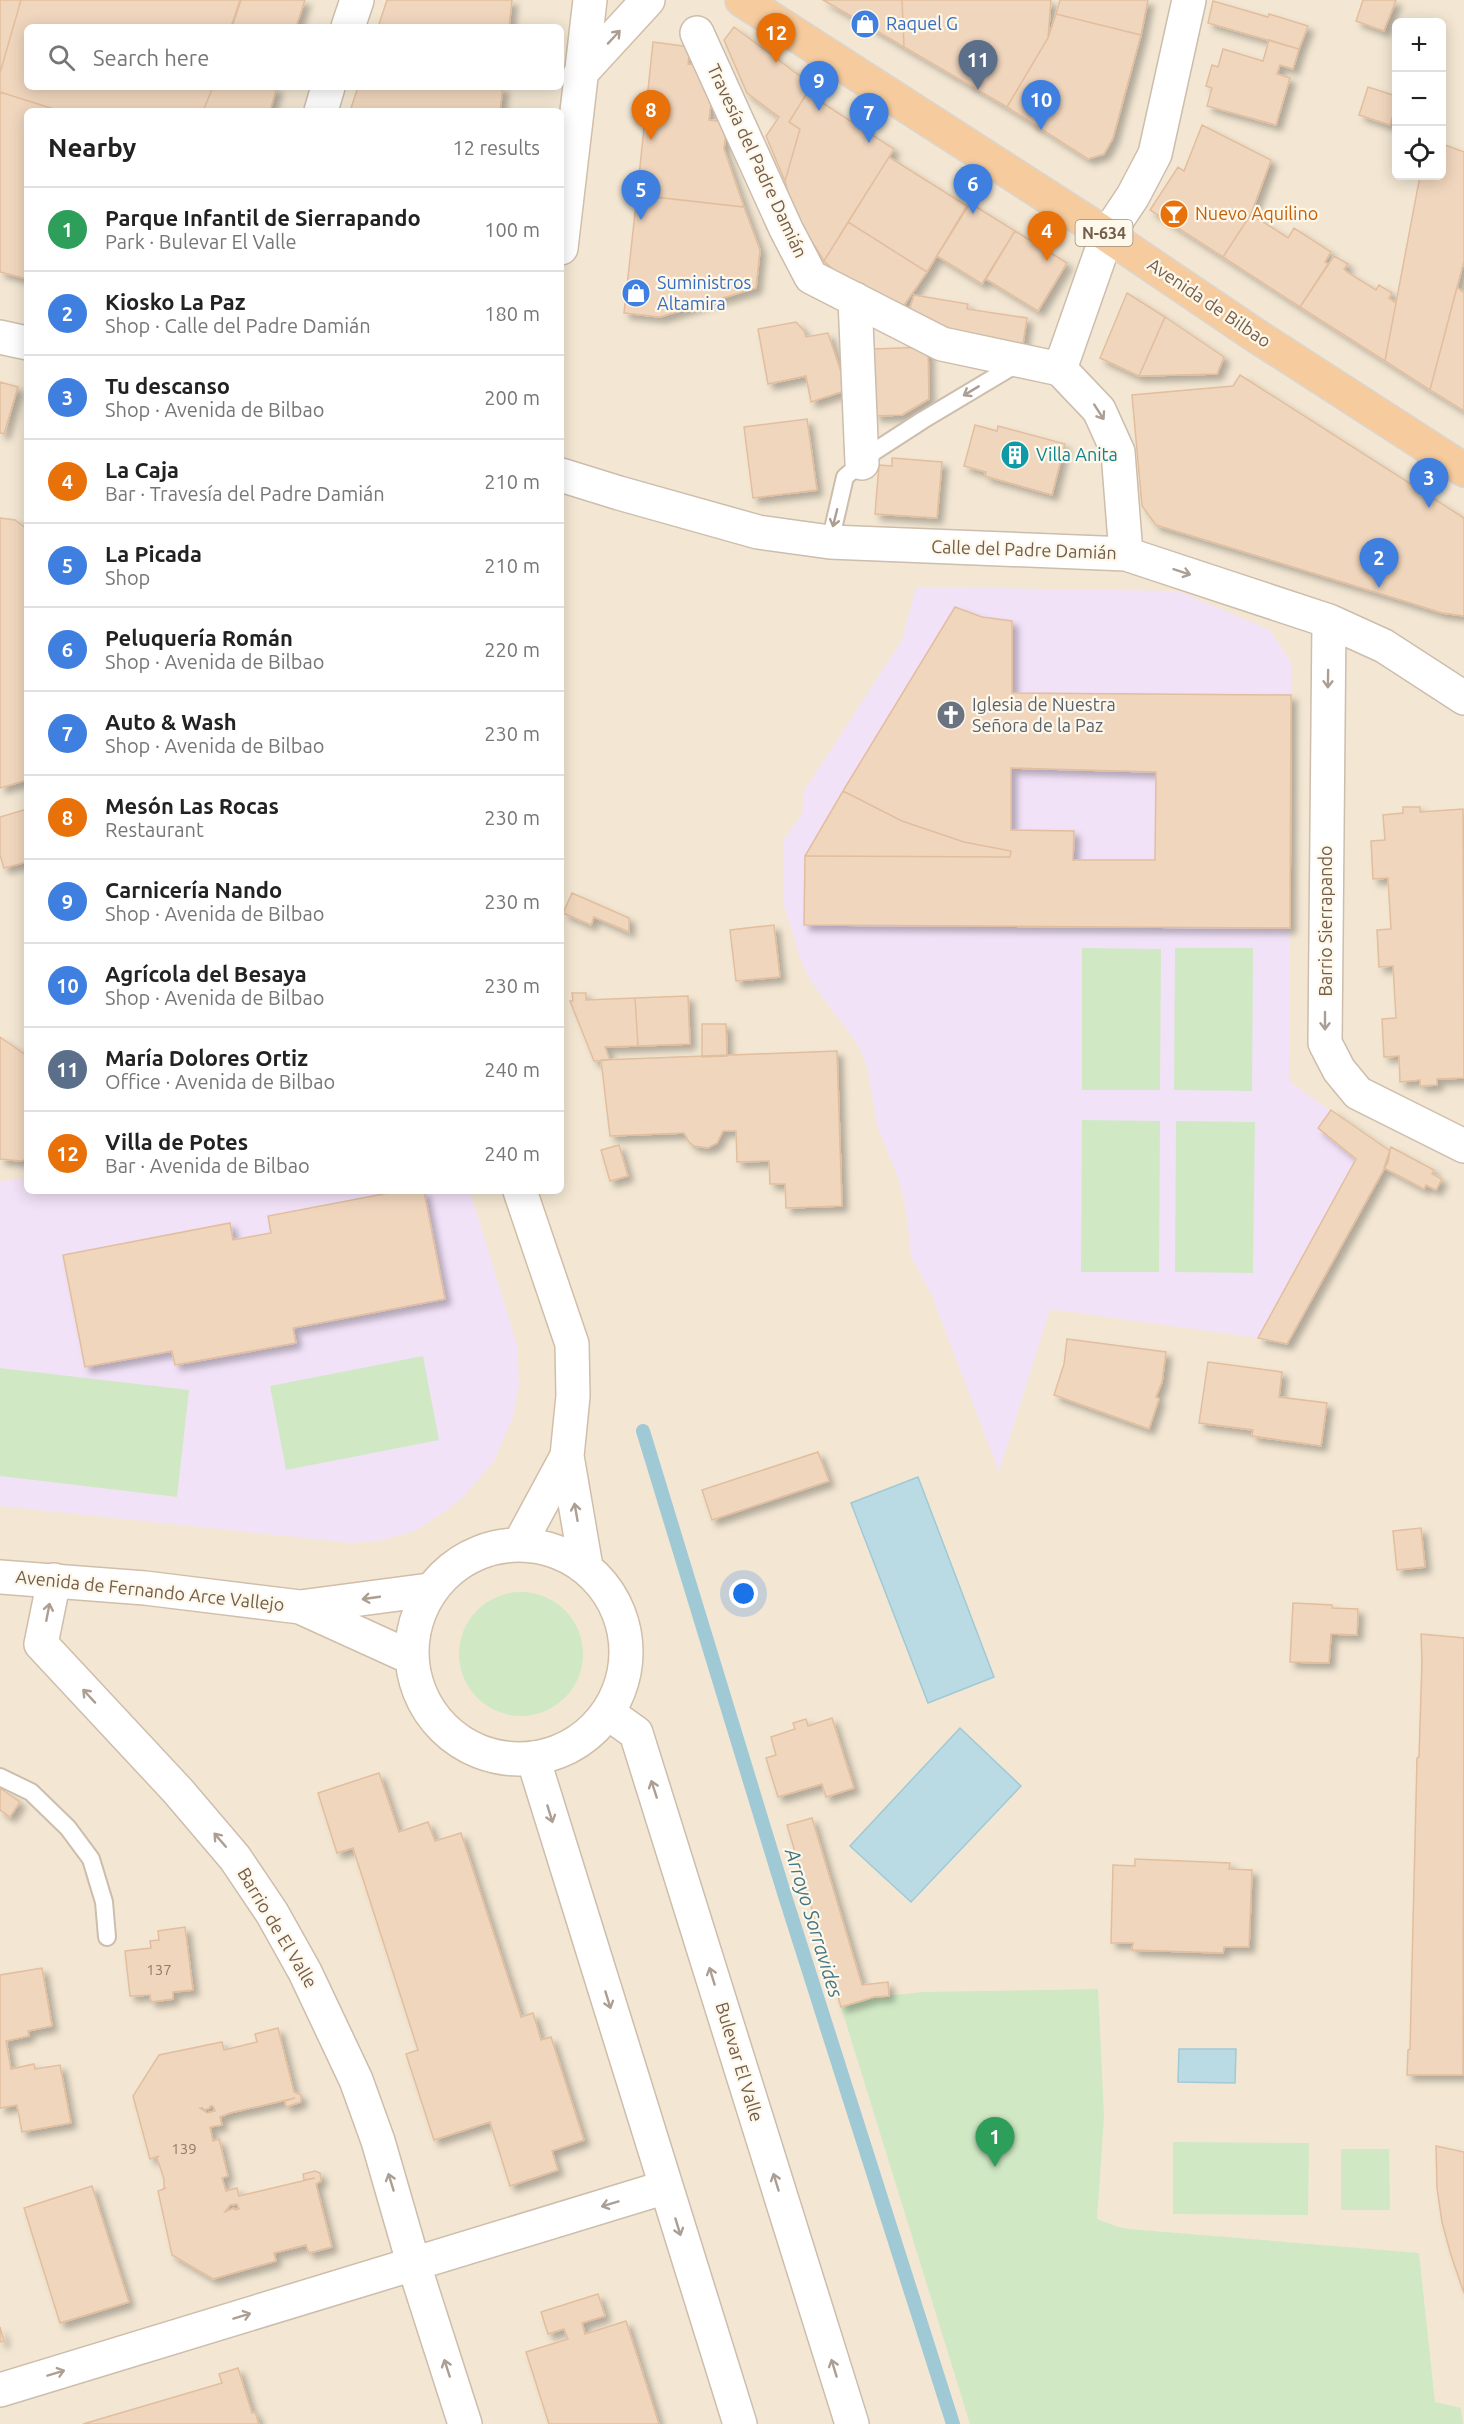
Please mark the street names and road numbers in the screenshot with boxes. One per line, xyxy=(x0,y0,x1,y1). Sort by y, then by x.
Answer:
street label: Travesía del Padre Damián xyxy=(704,60,812,261)
road number: N-634 xyxy=(1076,220,1132,246)
street label: Avenida de Bilbao xyxy=(1144,254,1275,351)
street label: Calle del Padre Damián xyxy=(931,536,1117,562)
street label: Barrio Sierrapando xyxy=(1315,845,1335,997)
street label: Avenida de Fernando Arce Vallejo xyxy=(15,1566,285,1614)
street label: Barrio de El Valle xyxy=(234,1864,322,1991)
street label: Bulevar El Valle xyxy=(712,1999,768,2124)

